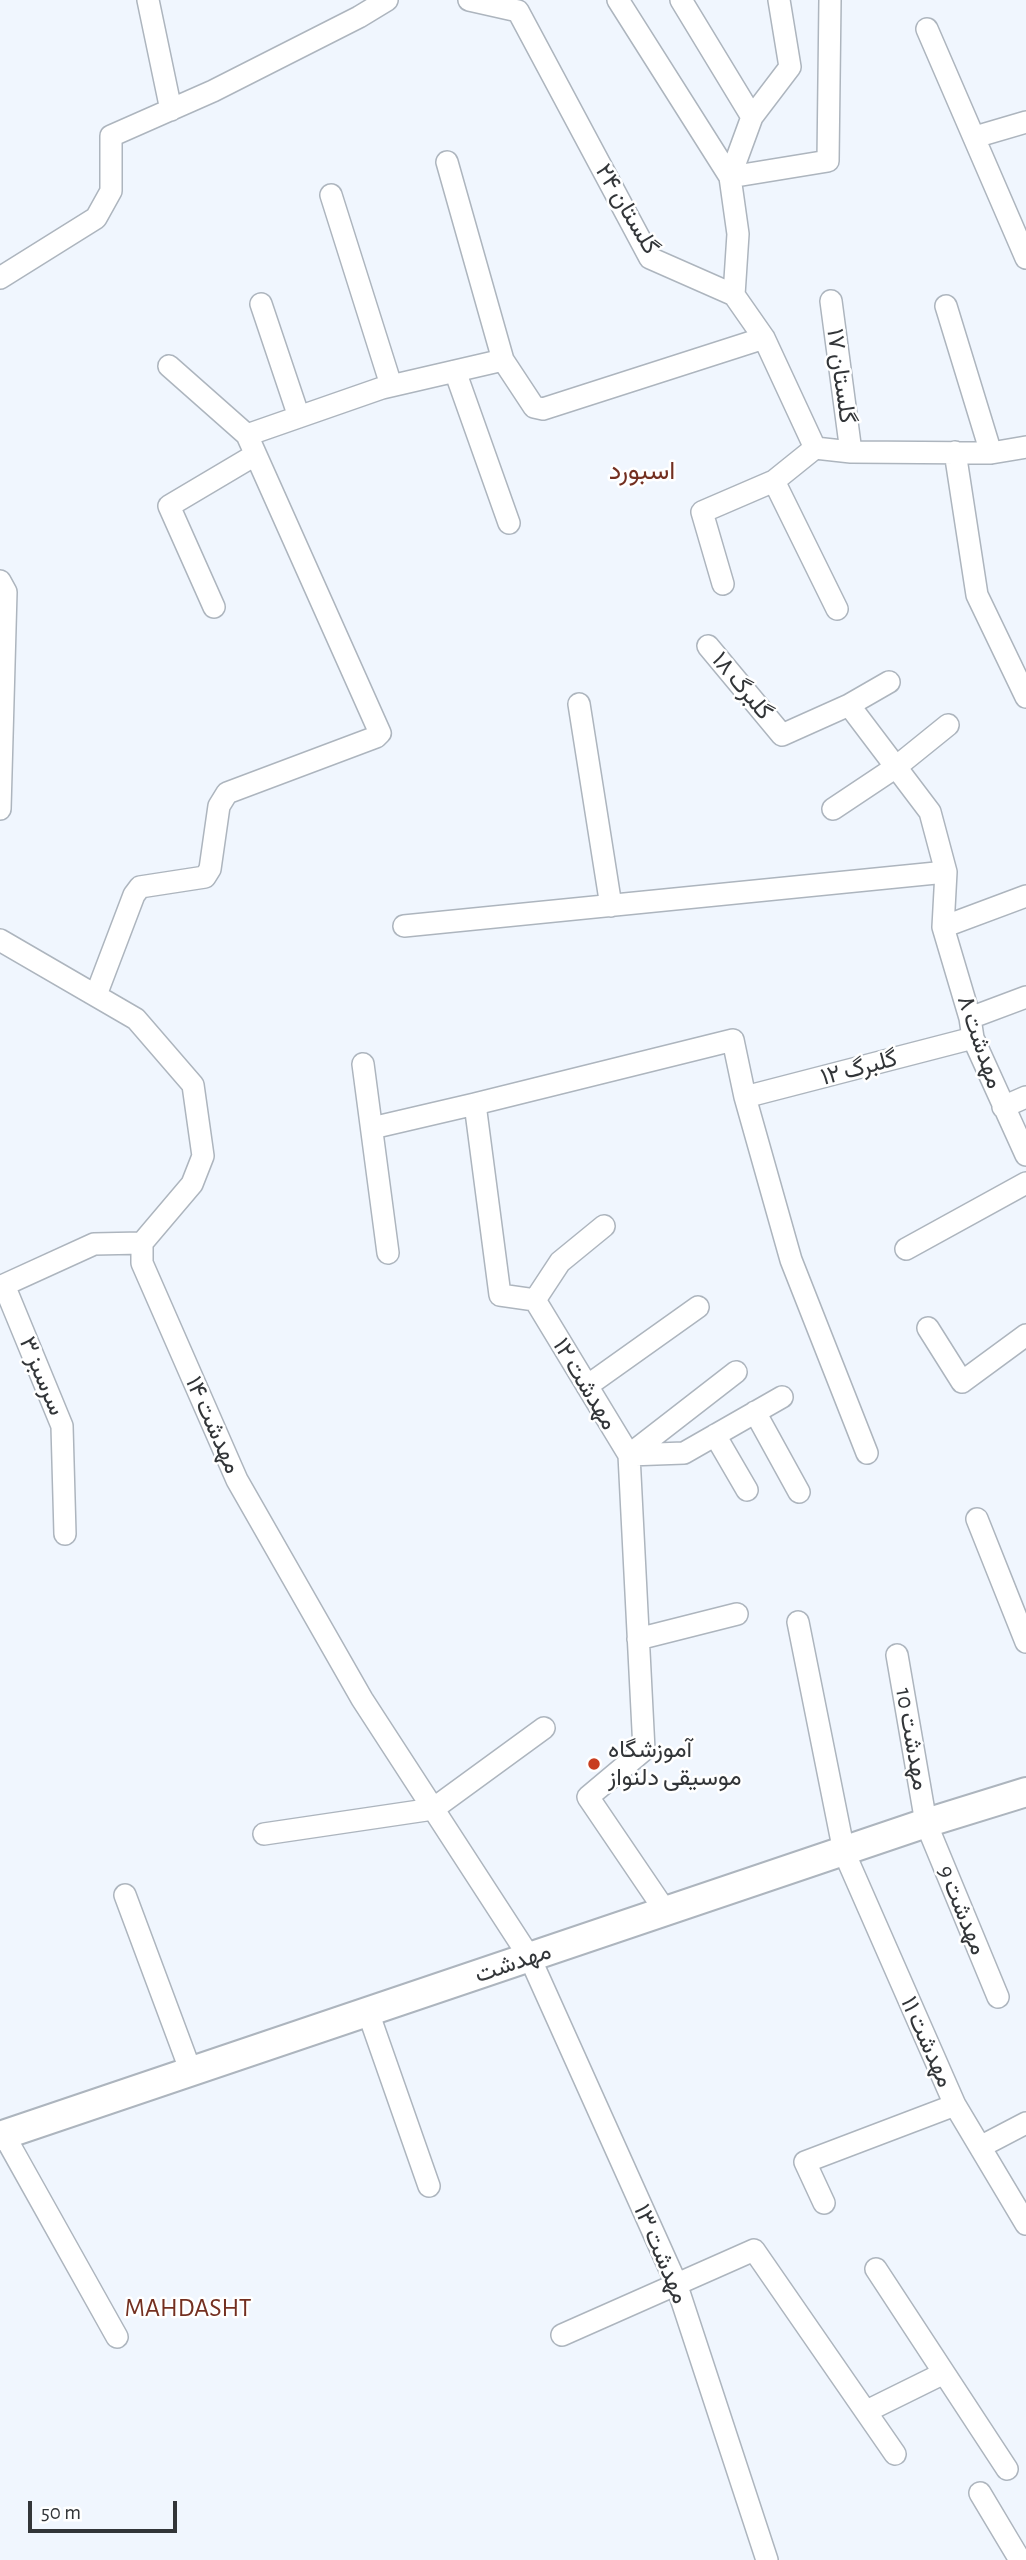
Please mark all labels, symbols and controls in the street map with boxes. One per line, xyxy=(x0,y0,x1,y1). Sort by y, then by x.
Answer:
street label: گلستان ۲۴ xyxy=(589,159,665,259)
street label: گلستان ۱۷ xyxy=(820,327,862,425)
district label: اسبورد xyxy=(609,455,675,487)
street label: گلبرگ ۱۸ xyxy=(705,646,779,726)
street label: مهدشت ۸ xyxy=(951,992,1009,1092)
street label: گلبرگ ١٢ xyxy=(818,1044,900,1092)
street label: سرسبز ۳ xyxy=(13,1332,71,1420)
street label: مهدشت ۱۲ xyxy=(546,1333,624,1435)
street label: مهدشت ۱۴ xyxy=(179,1372,247,1478)
street label: مهدشت 10 xyxy=(889,1685,935,1793)
place label: آموزشگاه موسیقی دلنواز xyxy=(608,1736,742,1792)
marker: آموزشگاه موسیقی دلنواز xyxy=(586,1756,602,1772)
street label: مهدشت 9 xyxy=(931,1861,993,1959)
street label: مهدشت xyxy=(471,1937,555,1989)
street label: مهدشت ۱۱ xyxy=(894,1992,960,2092)
street label: مهدشت ۱۳ xyxy=(627,2200,695,2308)
district label: MAHDASHT xyxy=(117,2292,259,2324)
scale bar xyxy=(32,2486,180,2530)
text: 50 m xyxy=(41,2502,81,2523)

